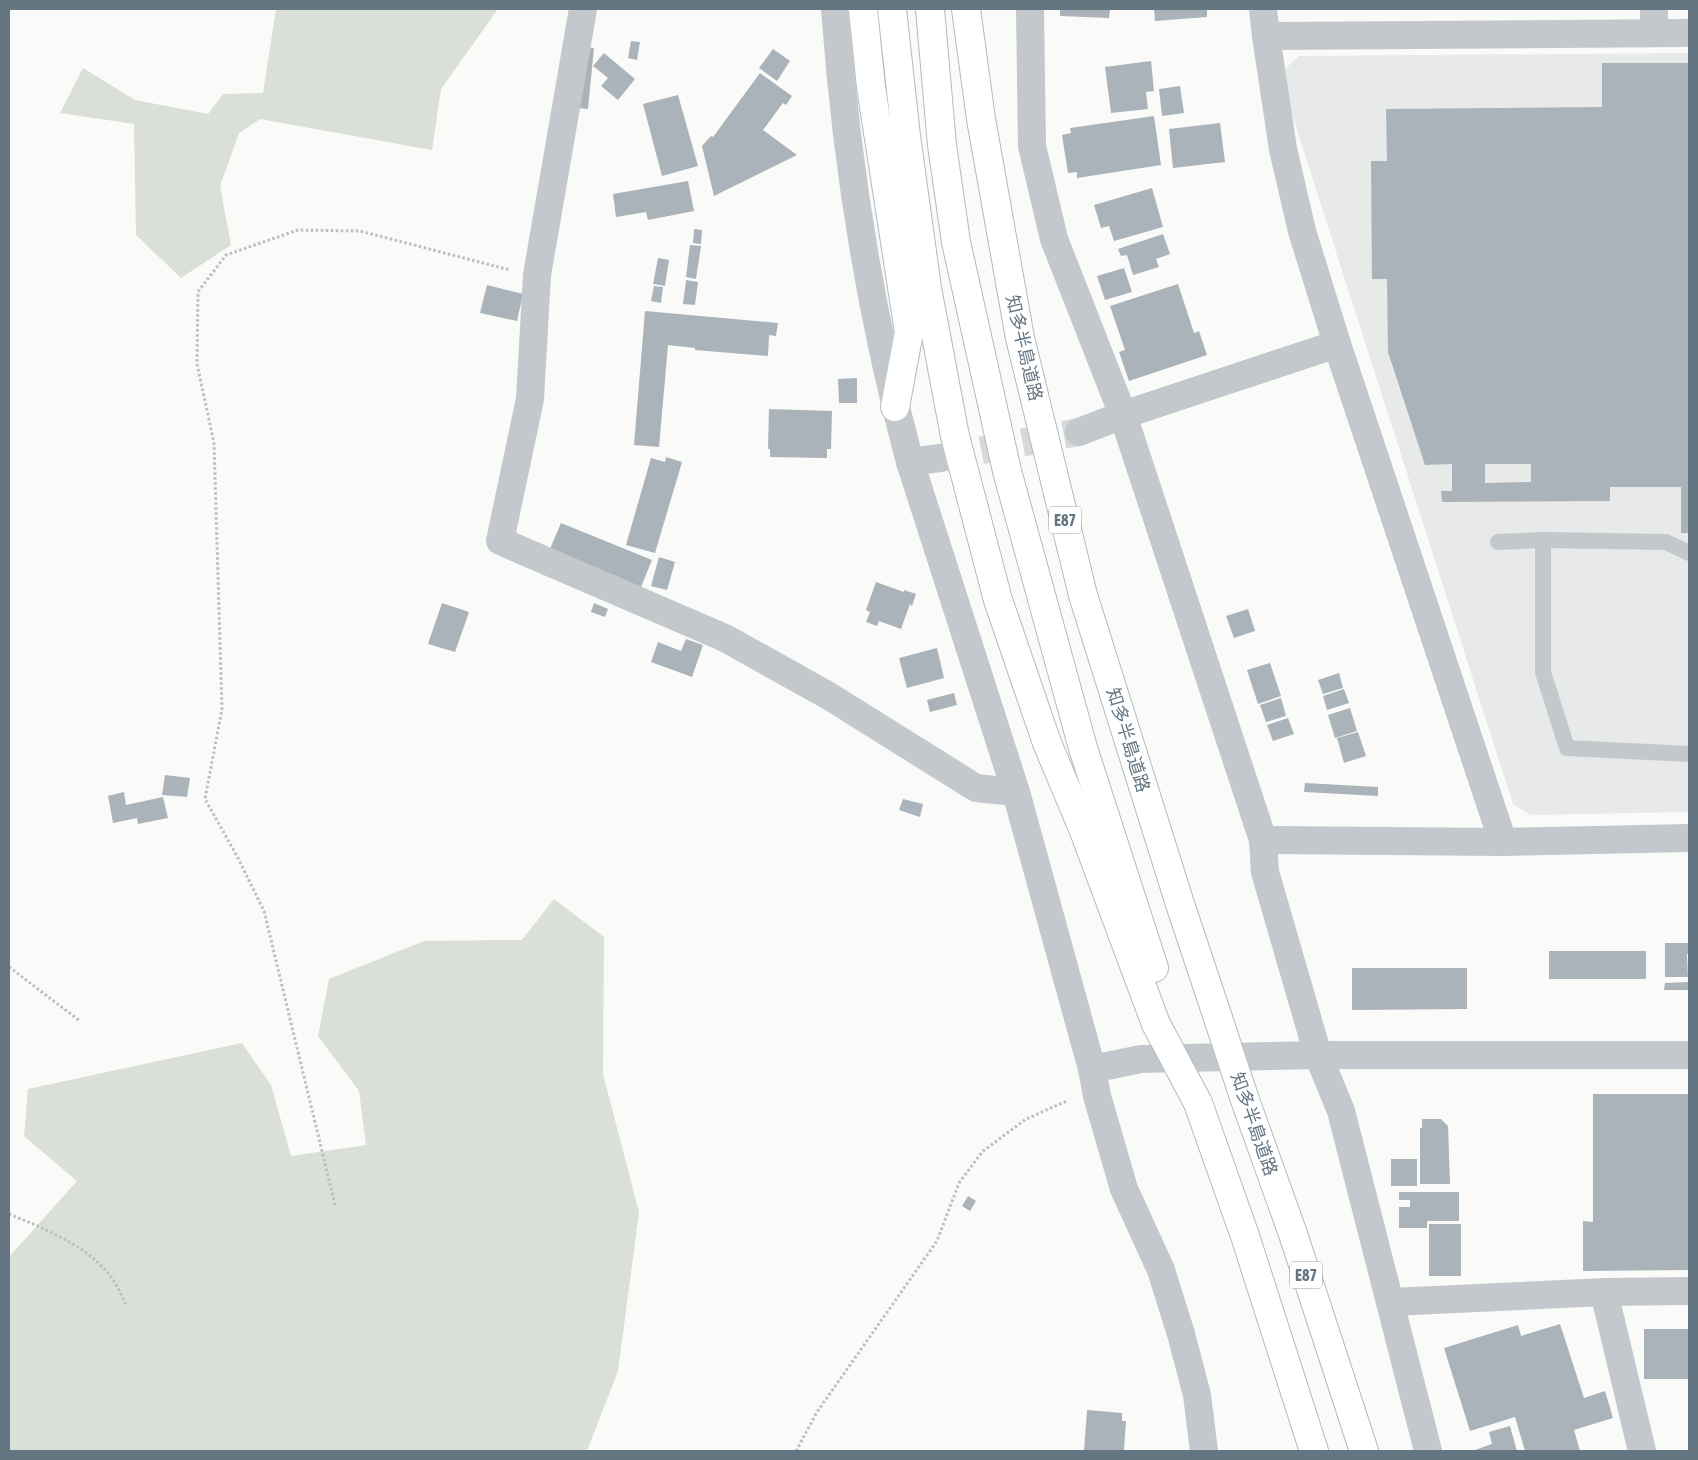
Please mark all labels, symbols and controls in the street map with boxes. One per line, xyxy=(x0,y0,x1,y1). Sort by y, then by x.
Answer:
street label: 知多半島道路 xyxy=(1002,293,1047,403)
road number: E87 xyxy=(1049,506,1081,534)
street label: 知多半島道路 xyxy=(1103,685,1154,795)
street label: 知多半島道路 xyxy=(1227,1069,1282,1178)
road number: E87 xyxy=(1290,1262,1322,1288)

